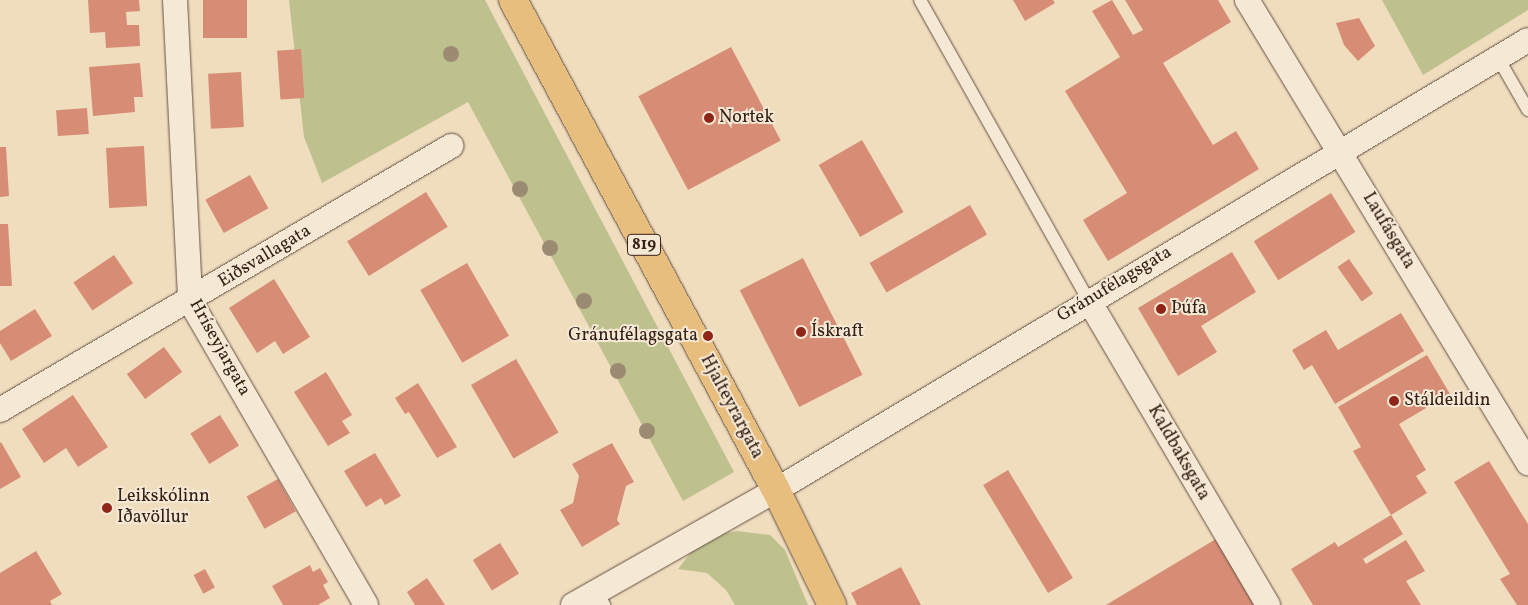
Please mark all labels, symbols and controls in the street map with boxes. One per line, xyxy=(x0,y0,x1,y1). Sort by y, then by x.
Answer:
place label: Nortek xyxy=(719,107,774,129)
marker: Nortek xyxy=(703,112,715,124)
street label: Laufásgata xyxy=(1357,189,1419,273)
street label: Eiðsvallagata xyxy=(215,221,315,293)
road number: 819 xyxy=(626,232,662,258)
street label: Gránufélagsgata xyxy=(1054,242,1176,328)
street label: Hríseyjargata xyxy=(184,296,254,400)
place label: Þúfa xyxy=(1171,298,1207,320)
marker: Þúfa xyxy=(1155,303,1167,315)
place label: Ískraft xyxy=(811,321,864,343)
place label: Gránufélagsgata xyxy=(568,325,698,347)
marker: Ískraft xyxy=(795,326,807,338)
marker: Gránufélagsgata xyxy=(702,330,714,342)
street label: Hjalteyrargata xyxy=(695,351,767,463)
place label: Stáldeildin xyxy=(1404,390,1490,412)
marker: Stáldeildin xyxy=(1388,395,1400,407)
street label: Kaldbaksgata xyxy=(1142,402,1214,504)
place label: Leikskólinn Iðavöllur xyxy=(117,487,210,530)
marker: Leikskólinn Iðavöllur xyxy=(101,502,113,514)

